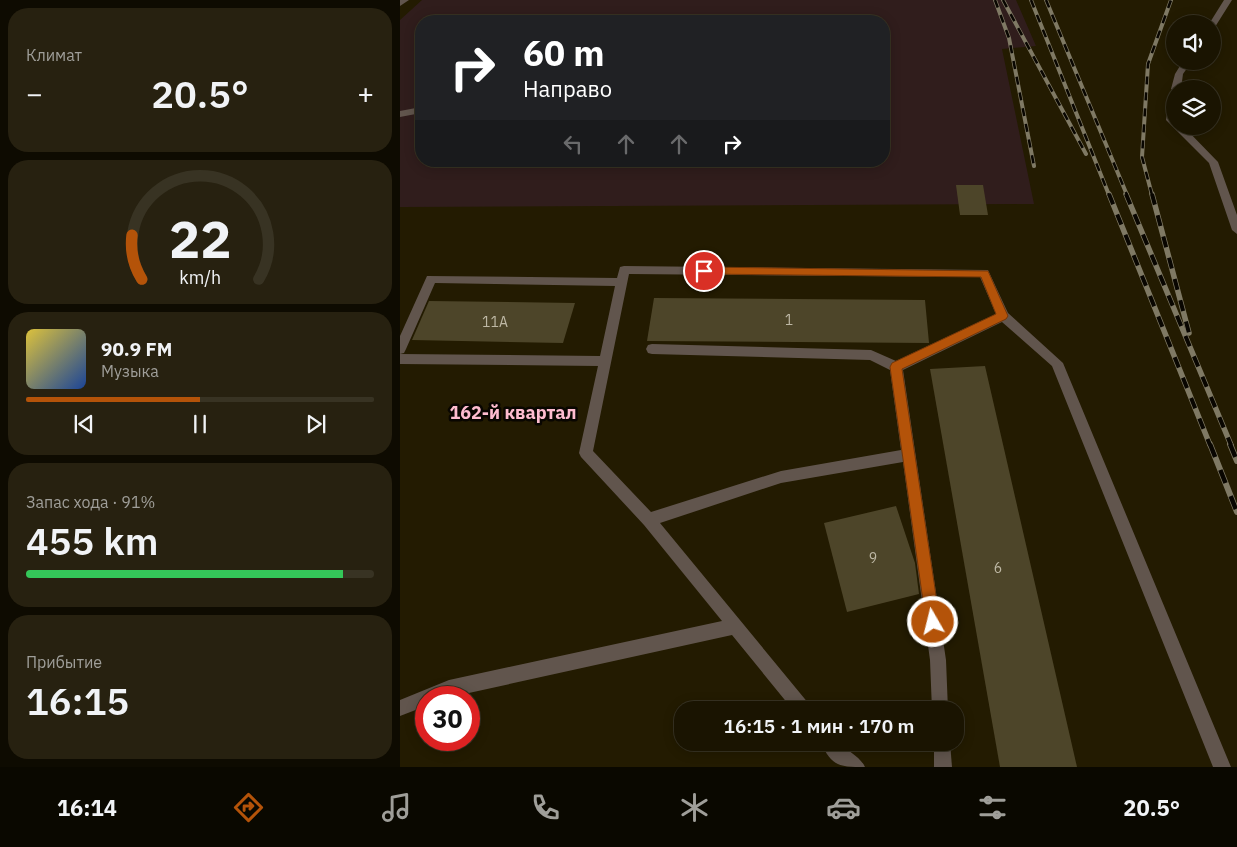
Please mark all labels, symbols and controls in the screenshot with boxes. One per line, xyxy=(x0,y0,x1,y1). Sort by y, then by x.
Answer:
map controls xyxy=(1166,15,1221,135)
button: sound xyxy=(1166,15,1221,70)
text: 60 m xyxy=(523,30,605,76)
icon: right xyxy=(440,35,505,100)
text: Климат xyxy=(26,45,82,65)
text: 20.5° xyxy=(151,69,249,118)
text: Направо xyxy=(523,74,612,103)
text: − xyxy=(26,75,43,112)
text: + xyxy=(357,75,374,112)
button: layers xyxy=(1166,80,1221,135)
icon: left xyxy=(559,130,587,158)
icon: ahead xyxy=(612,130,640,158)
icon: ahead xyxy=(665,130,693,158)
icon: right xyxy=(718,130,746,158)
text: 22 xyxy=(169,205,231,272)
pin xyxy=(683,250,725,292)
icon: arrive xyxy=(690,257,718,285)
text: km/h xyxy=(179,266,221,289)
house number: 1 xyxy=(785,311,793,329)
house number: 11А xyxy=(482,313,508,331)
text: 90.9 FM xyxy=(101,337,172,361)
text: Музыка xyxy=(101,361,159,381)
district label: 162-й квартал xyxy=(449,401,577,424)
icon: previous xyxy=(70,410,98,438)
icon: pause xyxy=(186,410,214,438)
icon: next xyxy=(302,410,330,438)
text: Запас хода · 91% xyxy=(26,492,155,512)
text: 455 km xyxy=(26,516,158,565)
house number: 9 xyxy=(869,549,877,567)
house number: 6 xyxy=(994,559,1002,577)
position arrow xyxy=(906,595,958,647)
text: Прибытие xyxy=(26,652,102,672)
text: 16:15 xyxy=(26,676,129,725)
speed limit sign: 30 xyxy=(415,686,480,751)
text: 16:15 · 1 мин · 170 m xyxy=(724,714,914,738)
icon: directions xyxy=(231,790,266,825)
icon: music xyxy=(379,790,414,825)
icon: phone xyxy=(528,790,563,825)
icon: climate xyxy=(677,790,712,825)
icon: car xyxy=(826,790,861,825)
icon: filters xyxy=(975,790,1010,825)
text: 16:14 xyxy=(57,793,117,822)
text: 20.5° xyxy=(1123,793,1180,822)

